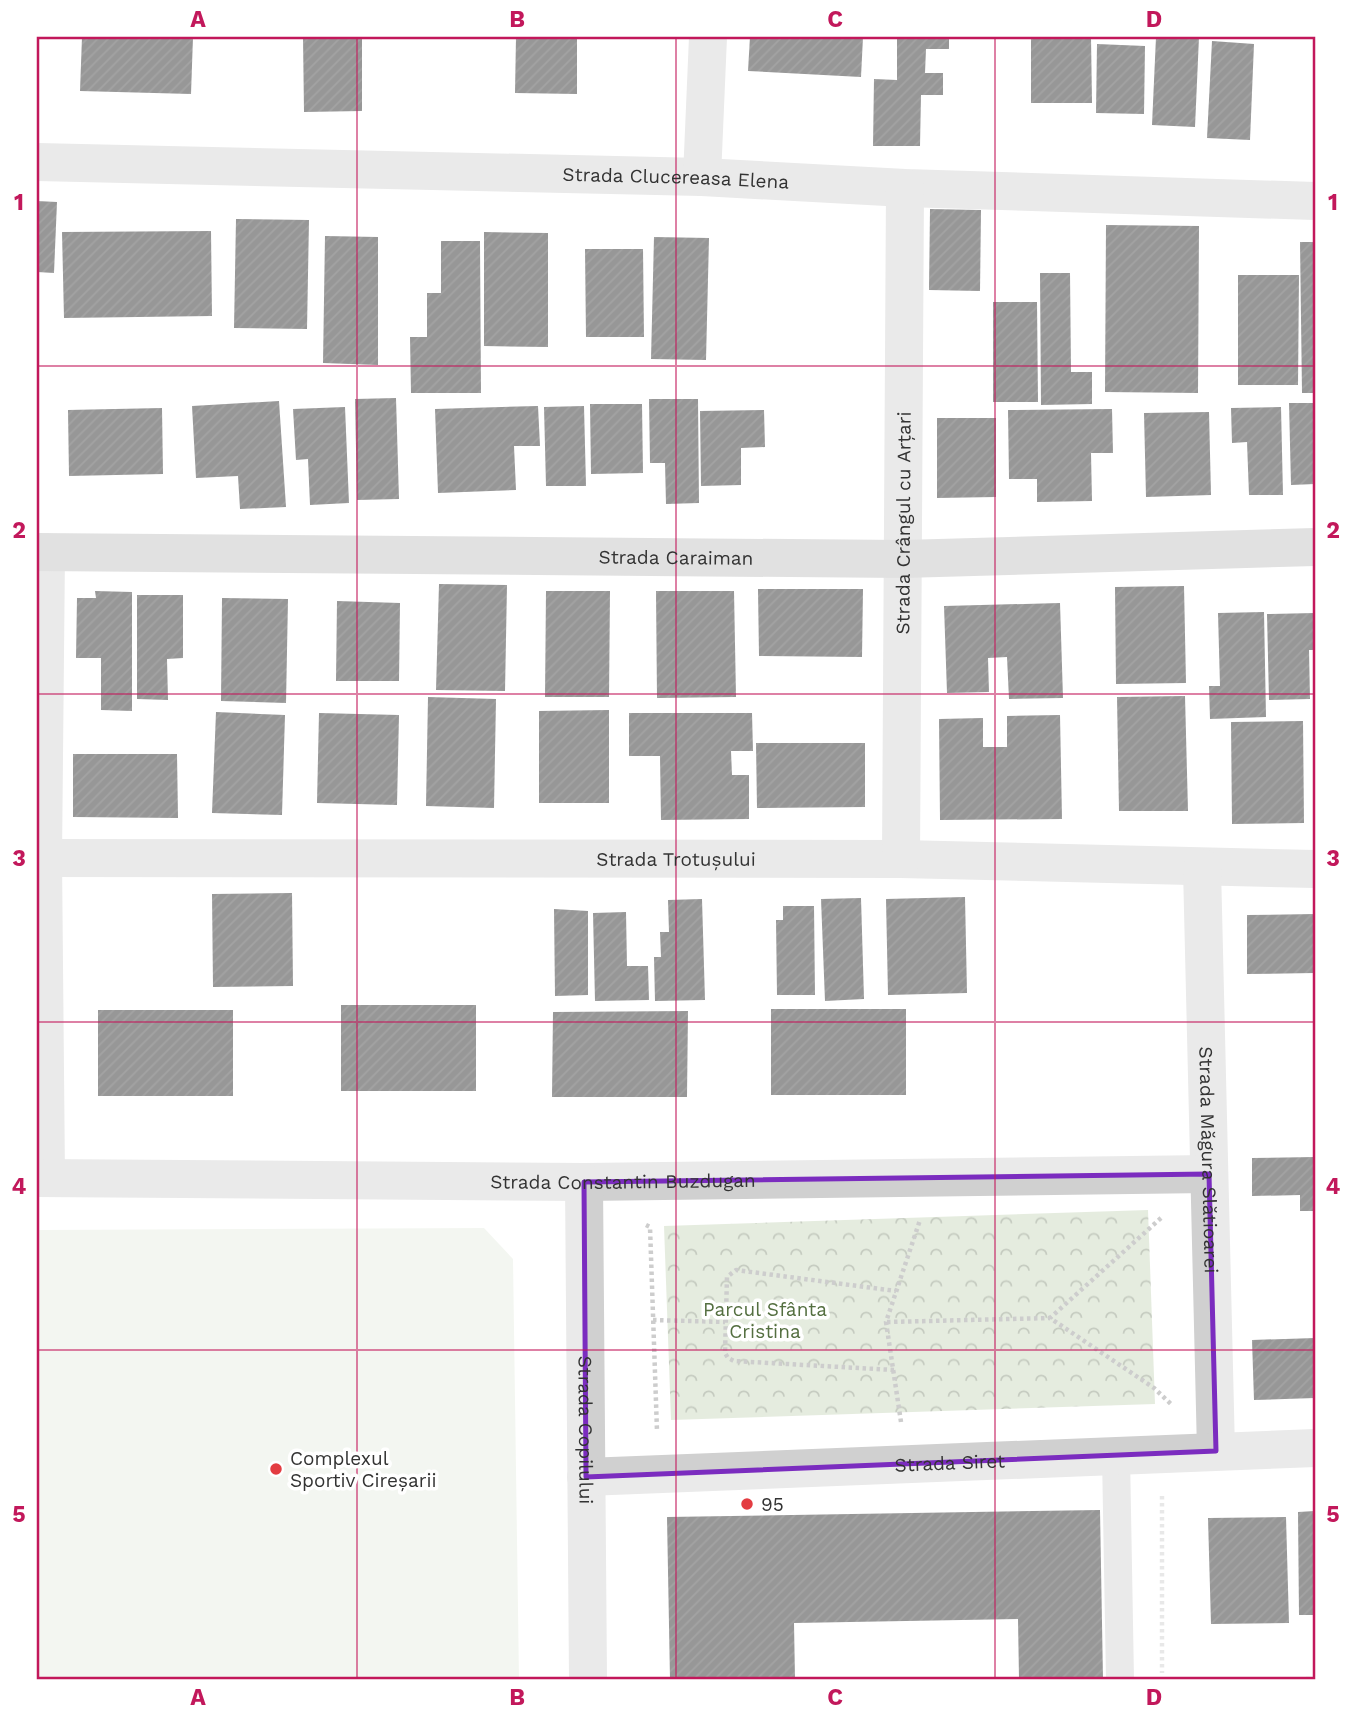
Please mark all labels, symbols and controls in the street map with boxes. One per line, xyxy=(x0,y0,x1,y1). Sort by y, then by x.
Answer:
text: A xyxy=(190,6,206,33)
text: B xyxy=(509,6,525,33)
text: C xyxy=(827,6,843,33)
text: D xyxy=(1146,6,1162,33)
street label: Strada Clucereasa Elena xyxy=(562,163,790,194)
text: 1 xyxy=(14,189,24,216)
text: 1 xyxy=(1328,189,1338,216)
street label: Strada Crângul cu Arțari xyxy=(891,411,916,635)
text: 2 xyxy=(12,517,26,544)
text: 2 xyxy=(1326,517,1340,544)
street label: Strada Caraiman xyxy=(598,546,754,570)
text: 3 xyxy=(12,845,26,872)
text: 3 xyxy=(1326,845,1340,872)
street label: Strada Trotușului xyxy=(596,848,756,871)
street label: Strada Măgura Slătioarei xyxy=(1194,1046,1223,1274)
street label: Strada Constantin Buzdugan xyxy=(490,1169,756,1194)
text: 4 xyxy=(12,1173,27,1200)
text: 4 xyxy=(1326,1173,1341,1200)
park label: Parcul Sfânta Cristina xyxy=(703,1298,827,1343)
street label: Strada Copilului xyxy=(573,1356,598,1504)
place label: Complexul Sportiv Cireșarii xyxy=(290,1447,437,1492)
street label: Strada Siret xyxy=(894,1449,1005,1477)
marker: Complexul Sportiv Cireșarii xyxy=(268,1461,284,1477)
place label: 95 xyxy=(761,1493,784,1516)
marker: 95 xyxy=(739,1496,755,1512)
text: 5 xyxy=(12,1501,26,1528)
text: 5 xyxy=(1326,1501,1340,1528)
text: A xyxy=(190,1684,206,1711)
text: B xyxy=(509,1684,525,1711)
text: C xyxy=(827,1684,843,1711)
text: D xyxy=(1146,1684,1162,1711)

